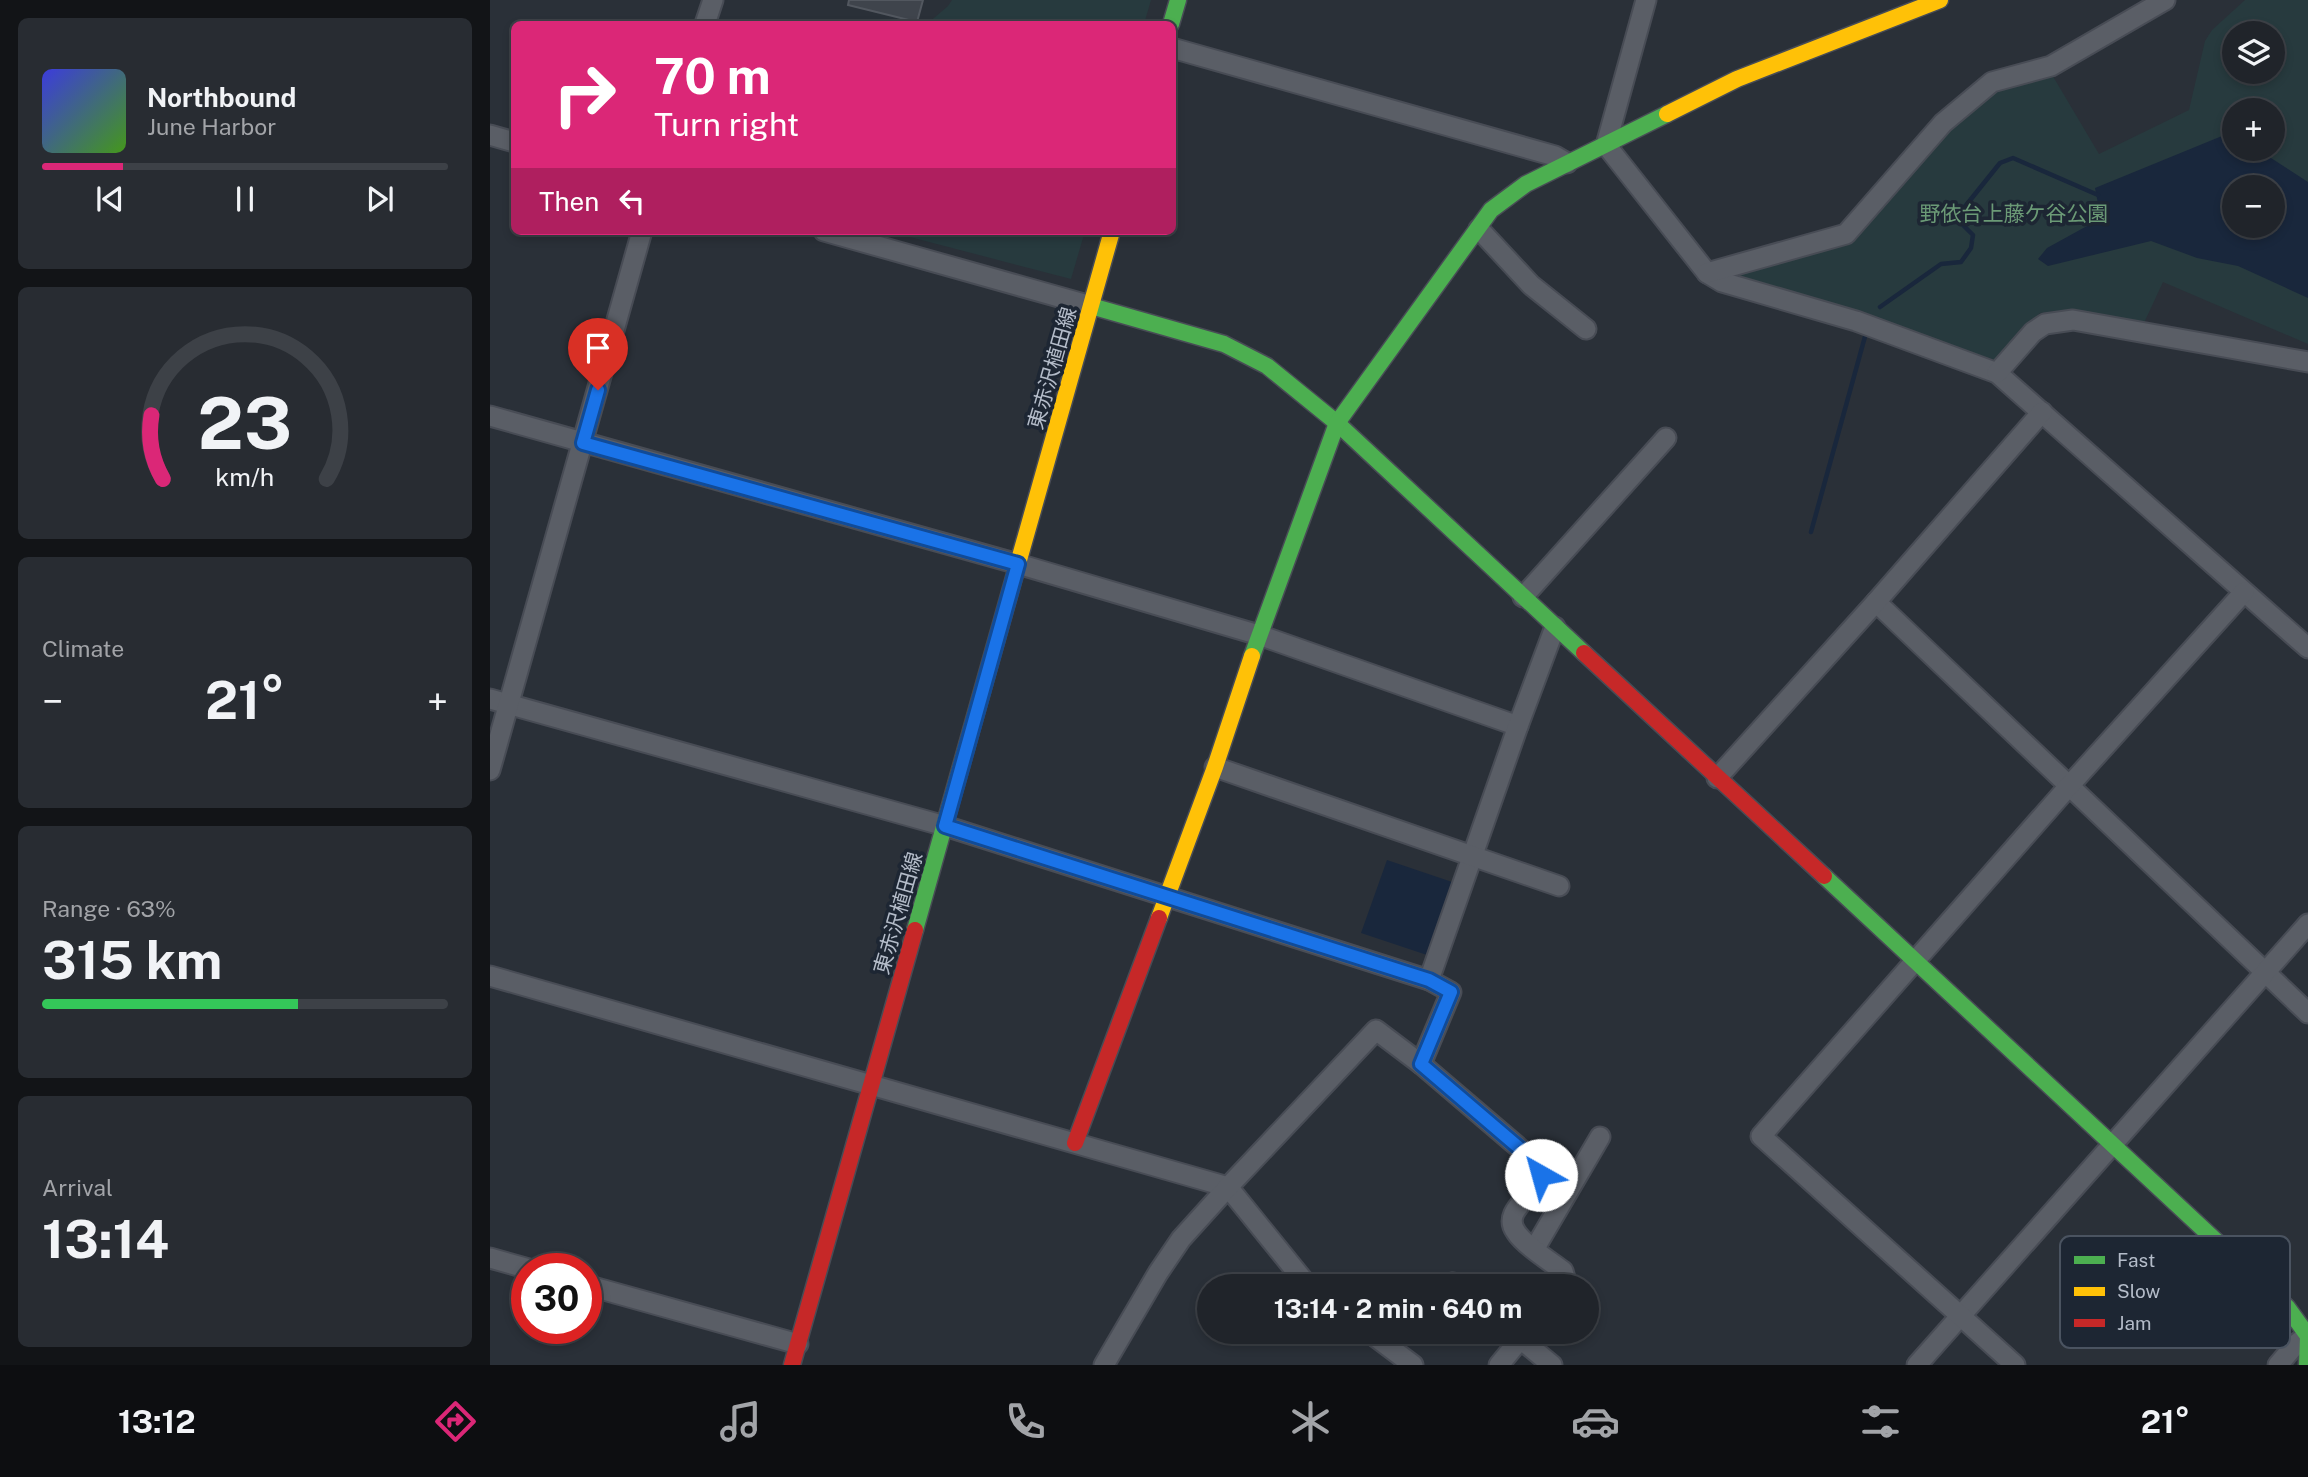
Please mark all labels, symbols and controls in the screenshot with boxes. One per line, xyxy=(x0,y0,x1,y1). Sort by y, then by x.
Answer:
map controls xyxy=(2222,21,2285,238)
button: layers xyxy=(2222,21,2285,84)
text: 70 m xyxy=(654,47,771,105)
icon: right xyxy=(539,49,630,140)
text: Northbound xyxy=(147,82,296,113)
button: + xyxy=(2222,98,2285,161)
text: Turn right xyxy=(654,106,799,143)
text: June Harbor xyxy=(147,113,276,140)
button: − xyxy=(2222,175,2285,238)
icon: previous xyxy=(91,180,129,218)
icon: pause xyxy=(226,180,264,218)
icon: next xyxy=(361,180,399,218)
icon: left xyxy=(613,182,651,220)
text: Then xyxy=(539,186,599,217)
park label: 野依台上藤ケ谷公園 xyxy=(1920,201,2109,226)
street label: 東赤沢植田線 xyxy=(1023,304,1081,432)
pin xyxy=(568,318,628,390)
icon: arrive xyxy=(579,329,617,367)
text: 23 xyxy=(198,381,292,466)
text: km/h xyxy=(216,462,274,492)
text: Climate xyxy=(42,635,124,662)
text: 21° xyxy=(205,670,285,731)
text: − xyxy=(42,679,63,724)
text: + xyxy=(427,679,448,724)
street label: 東赤沢植田線 xyxy=(869,849,927,977)
text: Range · 63% xyxy=(42,895,176,922)
text: 315 km xyxy=(42,930,222,991)
position arrow xyxy=(1504,1138,1578,1212)
text: Arrival xyxy=(42,1174,113,1201)
text: 13:14 xyxy=(42,1209,169,1270)
legend xyxy=(2060,1236,2290,1348)
text: Fast xyxy=(2117,1249,2155,1271)
speed limit sign: 30 xyxy=(511,1253,602,1344)
text: Slow xyxy=(2117,1280,2161,1302)
text: 13:14 · 2 min · 640 m xyxy=(1274,1293,1522,1324)
text: Jam xyxy=(2117,1312,2151,1334)
icon: directions xyxy=(431,1397,480,1446)
icon: music xyxy=(716,1397,765,1446)
icon: phone xyxy=(1001,1397,1050,1446)
icon: climate xyxy=(1286,1397,1335,1446)
icon: car xyxy=(1571,1397,1620,1446)
icon: filters xyxy=(1856,1397,1905,1446)
text: 13:12 xyxy=(118,1403,196,1440)
text: 21° xyxy=(2141,1403,2190,1440)

